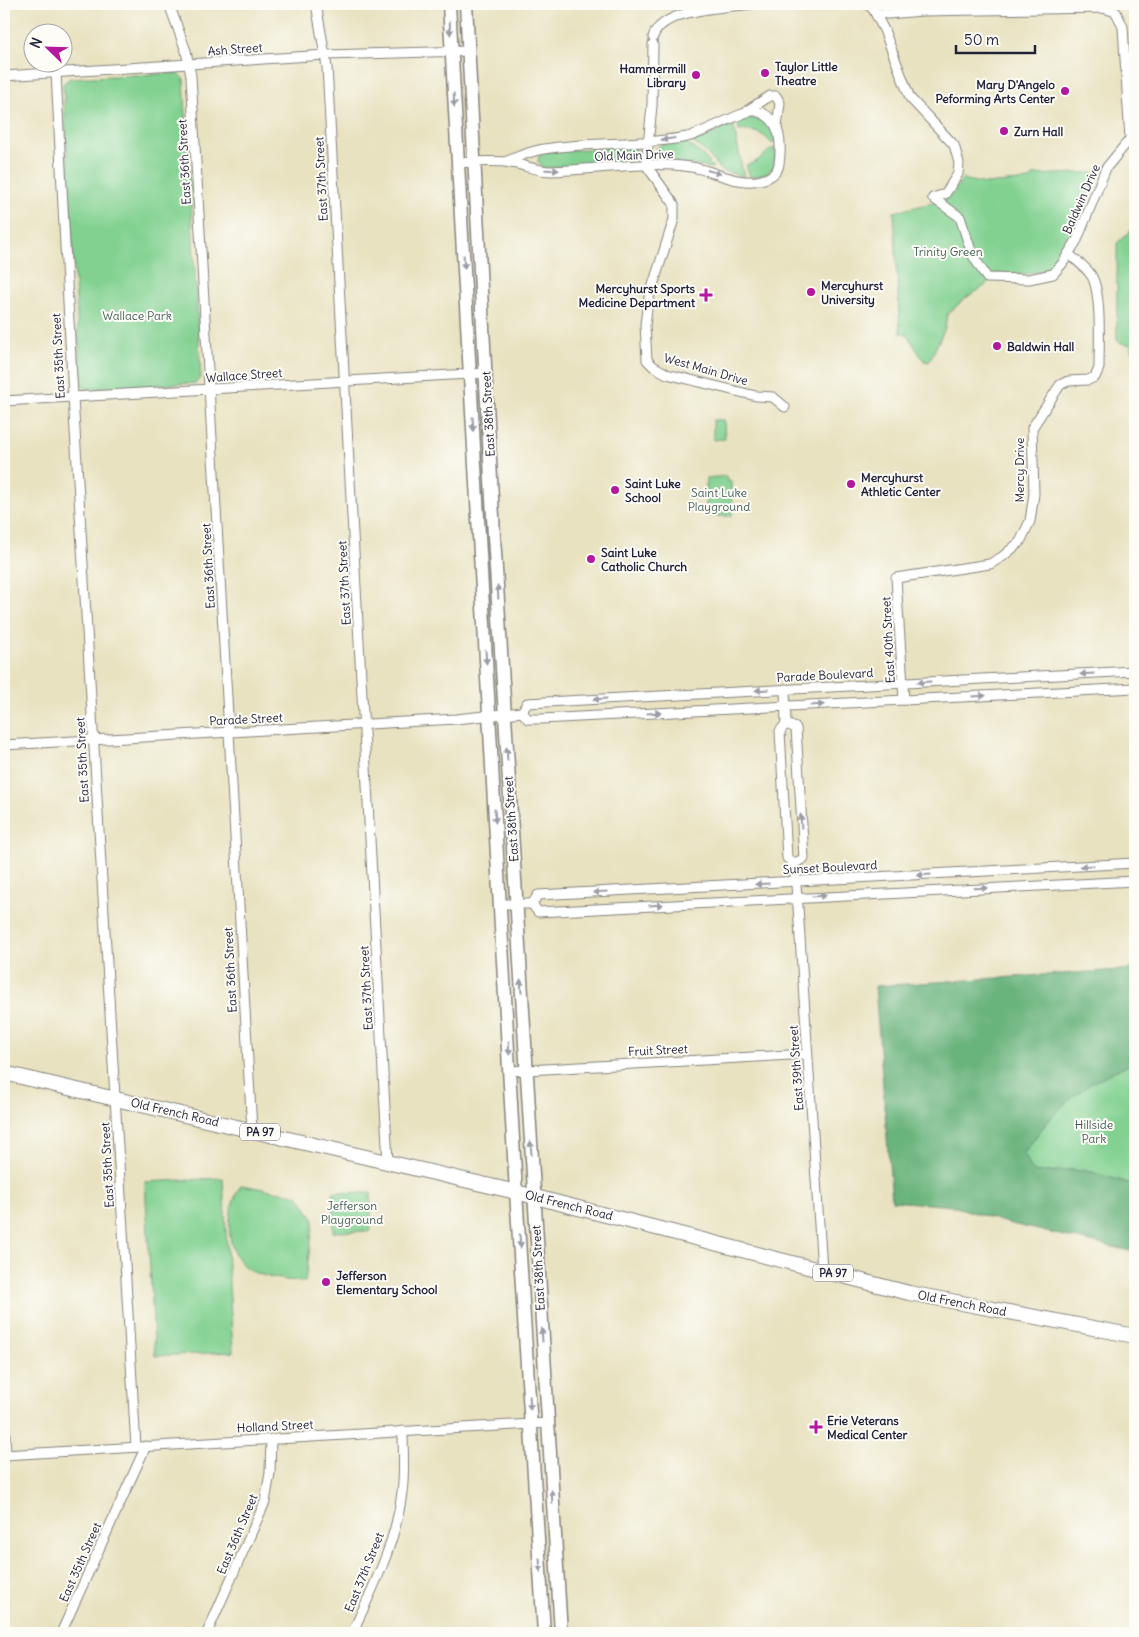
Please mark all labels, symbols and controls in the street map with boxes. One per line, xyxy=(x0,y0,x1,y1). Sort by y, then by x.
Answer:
one-way arrow xyxy=(447,20,455,36)
north arrow xyxy=(22,22,72,72)
scale bar xyxy=(956,22,1035,54)
text: 50 m xyxy=(964,30,999,49)
text: N xyxy=(26,35,46,51)
street label: Ash Street xyxy=(207,40,263,58)
place label: Taylor Little Theatre xyxy=(775,59,838,88)
place label: Hammermill Library xyxy=(620,61,686,91)
marker: Taylor Little Theatre xyxy=(759,67,771,79)
marker: Hammermill Library xyxy=(690,69,702,81)
place label: Mary D'Angelo Peforming Arts Center xyxy=(936,77,1055,107)
marker: Mary D'Angelo Peforming Arts Center xyxy=(1059,85,1071,97)
one-way arrow xyxy=(451,92,459,108)
street label: East 36th Street xyxy=(174,119,194,205)
place label: Zurn Hall xyxy=(1014,124,1063,139)
marker: Zurn Hall xyxy=(998,125,1010,137)
one-way arrow xyxy=(660,135,676,143)
street label: East 37th Street xyxy=(311,136,331,222)
street label: Old Main Drive xyxy=(594,146,674,164)
street label: Baldwin Drive xyxy=(1059,162,1103,236)
one-way arrow xyxy=(545,166,561,174)
one-way arrow xyxy=(706,169,721,177)
park label: Trinity Green xyxy=(913,244,983,259)
one-way arrow xyxy=(460,254,468,270)
place label: Mercyhurst University xyxy=(821,278,884,308)
place label: Mercyhurst Sports Medicine Department xyxy=(579,281,696,311)
marker: Mercyhurst University xyxy=(805,286,817,298)
marker: Mercyhurst Sports Medicine Department xyxy=(699,288,713,302)
park label: Wallace Park xyxy=(102,308,172,323)
street label: East 35th Street xyxy=(48,313,68,399)
place label: Baldwin Hall xyxy=(1007,339,1075,354)
marker: Baldwin Hall xyxy=(991,340,1003,352)
street label: West Main Drive xyxy=(662,350,750,388)
street label: Wallace Street xyxy=(205,365,283,385)
street label: East 38th Street xyxy=(478,371,498,457)
one-way arrow xyxy=(469,417,477,433)
street label: Mercy Drive xyxy=(1012,437,1027,503)
place label: Mercyhurst Athletic Center xyxy=(861,470,941,499)
place label: Saint Luke School xyxy=(625,476,681,505)
marker: Mercyhurst Athletic Center xyxy=(845,478,857,490)
marker: Saint Luke School xyxy=(609,484,621,496)
park label: Saint Luke Playground xyxy=(688,485,750,514)
street label: East 36th Street xyxy=(198,523,218,609)
street label: East 37th Street xyxy=(334,540,354,626)
place label: Saint Luke Catholic Church xyxy=(601,545,687,574)
marker: Saint Luke Catholic Church xyxy=(585,553,597,565)
one-way arrow xyxy=(493,583,501,599)
street label: East 40th Street xyxy=(878,596,898,684)
one-way arrow xyxy=(482,649,490,665)
street label: Parade Boulevard xyxy=(776,665,874,685)
one-way arrow xyxy=(1078,670,1094,678)
one-way arrow xyxy=(916,679,932,687)
one-way arrow xyxy=(754,687,770,695)
one-way arrow xyxy=(971,691,987,699)
one-way arrow xyxy=(592,696,608,704)
one-way arrow xyxy=(809,701,825,709)
one-way arrow xyxy=(647,709,663,717)
street label: Parade Street xyxy=(209,710,283,728)
street label: East 35th Street xyxy=(72,717,92,803)
one-way arrow xyxy=(503,746,511,762)
street label: East 38th Street xyxy=(501,776,521,862)
one-way arrow xyxy=(492,808,500,824)
one-way arrow xyxy=(797,812,805,828)
street label: Sunset Boulevard xyxy=(782,857,878,877)
one-way arrow xyxy=(1078,862,1094,870)
one-way arrow xyxy=(916,871,932,879)
one-way arrow xyxy=(754,880,770,888)
one-way arrow xyxy=(973,883,989,891)
one-way arrow xyxy=(592,888,608,896)
one-way arrow xyxy=(811,892,827,900)
one-way arrow xyxy=(649,901,665,909)
street label: East 36th Street xyxy=(220,927,240,1013)
street label: East 37th Street xyxy=(356,945,376,1031)
one-way arrow xyxy=(517,978,525,994)
street label: East 39th Street xyxy=(786,1025,806,1111)
one-way arrow xyxy=(505,1040,513,1056)
street label: Fruit Street xyxy=(628,1041,688,1059)
street label: Old French Road xyxy=(129,1095,221,1129)
park label: Hillside Park xyxy=(1075,1117,1113,1146)
street label: East 35th Street xyxy=(97,1122,117,1208)
road number: PA 97 xyxy=(240,1124,280,1140)
one-way arrow xyxy=(526,1140,534,1156)
street label: Old French Road xyxy=(523,1187,615,1223)
park label: Jefferson Playground xyxy=(321,1198,383,1227)
street label: East 38th Street xyxy=(528,1225,548,1311)
one-way arrow xyxy=(516,1233,524,1249)
road number: PA 97 xyxy=(813,1264,853,1282)
place label: Jefferson Elementary School xyxy=(336,1268,438,1298)
marker: Jefferson Elementary School xyxy=(320,1276,332,1288)
street label: Old French Road xyxy=(916,1287,1008,1319)
one-way arrow xyxy=(538,1327,546,1343)
one-way arrow xyxy=(527,1395,535,1411)
place label: Erie Veterans Medical Center xyxy=(827,1413,908,1442)
street label: Holland Street xyxy=(236,1417,314,1435)
marker: Erie Veterans Medical Center xyxy=(809,1420,823,1434)
one-way arrow xyxy=(548,1489,556,1505)
street label: East 36th Street xyxy=(213,1492,261,1576)
street label: East 35th Street xyxy=(56,1520,104,1604)
street label: East 37th Street xyxy=(341,1530,387,1614)
one-way arrow xyxy=(536,1558,544,1574)

